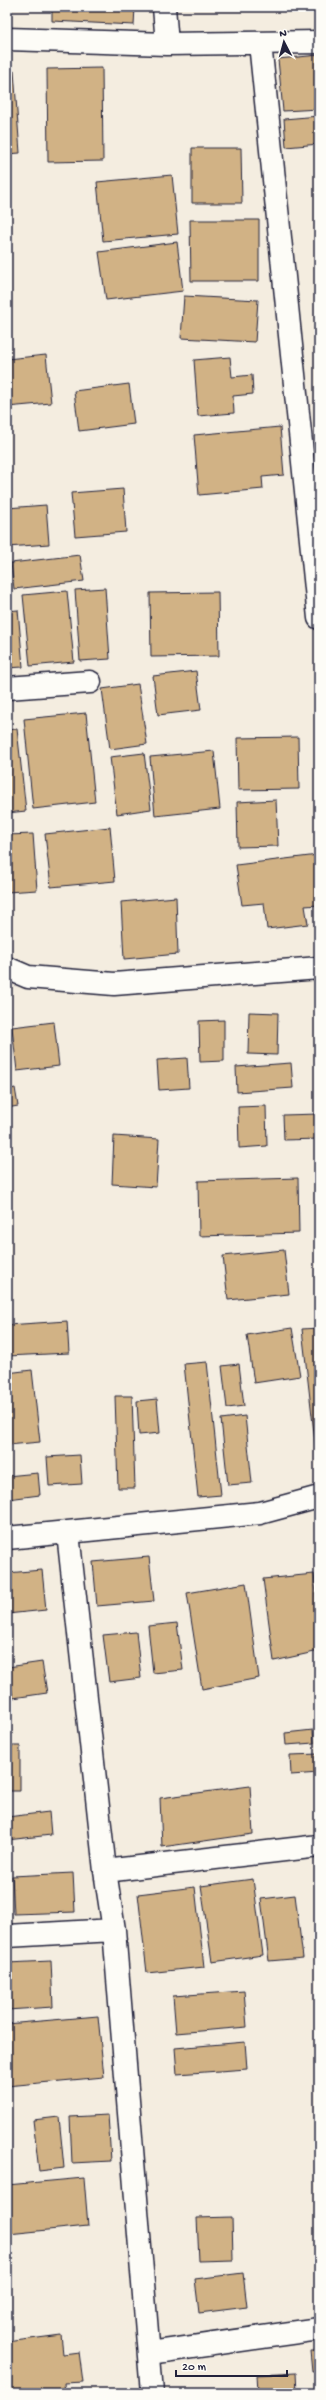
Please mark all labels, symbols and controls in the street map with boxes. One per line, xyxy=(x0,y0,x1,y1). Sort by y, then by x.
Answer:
north arrow xyxy=(264,22,304,62)
text: N xyxy=(279,28,287,40)
scale bar xyxy=(176,2352,287,2378)
text: 20 m xyxy=(182,2361,207,2375)

